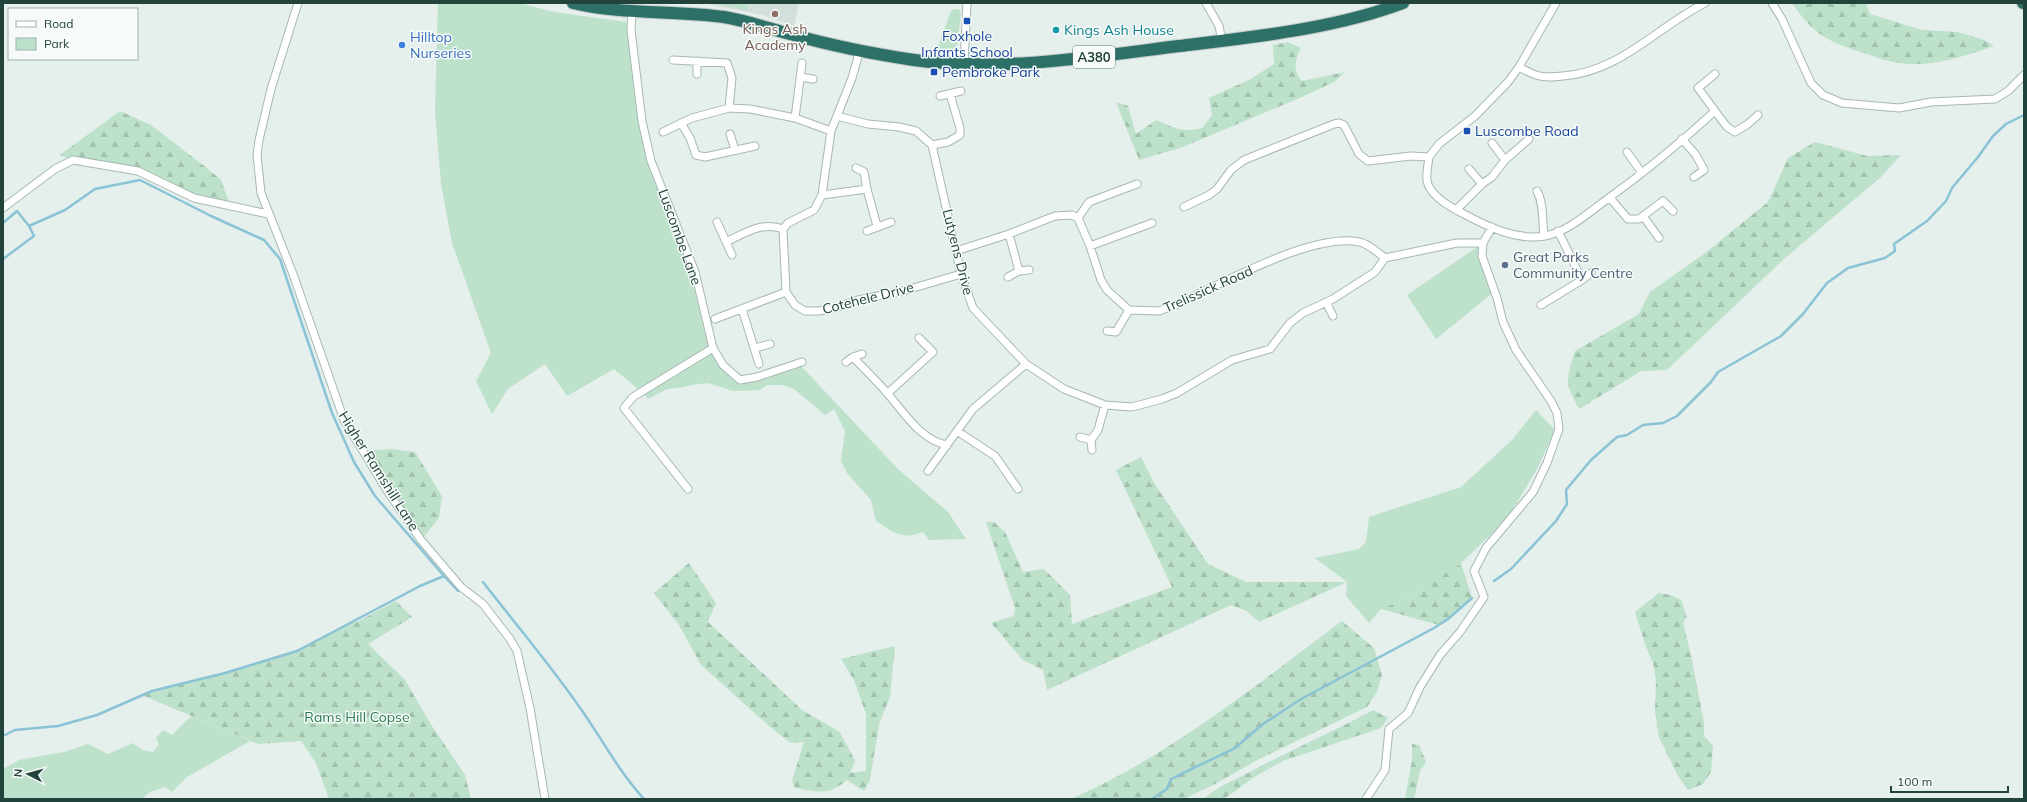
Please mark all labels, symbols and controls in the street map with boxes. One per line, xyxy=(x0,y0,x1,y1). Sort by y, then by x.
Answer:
legend xyxy=(8,8,138,60)
marker: Kings Ash Academy xyxy=(770,9,780,19)
text: Road xyxy=(44,16,73,31)
marker: Foxhole Infants School xyxy=(962,16,972,26)
place label: Kings Ash Academy xyxy=(743,20,807,54)
place label: Kings Ash House xyxy=(1064,21,1174,39)
marker: Kings Ash House xyxy=(1051,25,1061,35)
place label: Foxhole Infants School xyxy=(921,27,1013,61)
place label: Hilltop Nurseries xyxy=(410,28,471,62)
text: Park xyxy=(44,36,70,51)
marker: Hilltop Nurseries xyxy=(397,40,407,50)
road number: A380 xyxy=(1073,46,1115,68)
place label: Pembroke Park xyxy=(942,63,1041,81)
marker: Pembroke Park xyxy=(929,67,939,77)
place label: Luscombe Road xyxy=(1475,122,1579,140)
marker: Luscombe Road xyxy=(1462,126,1472,136)
street label: Luscombe Lane xyxy=(654,186,706,288)
street label: Lutyens Drive xyxy=(939,207,977,297)
place label: Great Parks Community Centre xyxy=(1513,248,1633,282)
marker: Great Parks Community Centre xyxy=(1500,260,1510,270)
street label: Trelissick Road xyxy=(1160,261,1256,317)
street label: Cotehele Drive xyxy=(820,278,916,318)
street label: Higher Ramshill Lane xyxy=(335,408,423,534)
park label: Rams Hill Copse xyxy=(304,708,410,726)
north arrow xyxy=(8,754,48,794)
text: N xyxy=(11,768,25,778)
scale bar xyxy=(1891,768,2008,794)
text: 100 m xyxy=(1897,774,1932,789)

